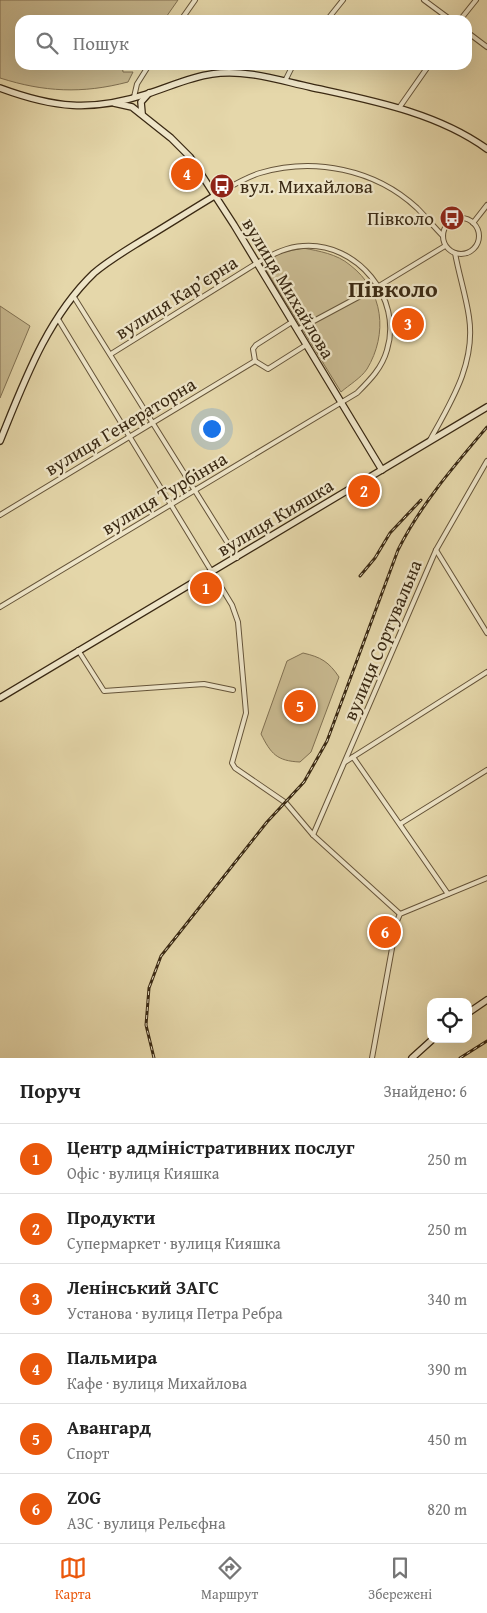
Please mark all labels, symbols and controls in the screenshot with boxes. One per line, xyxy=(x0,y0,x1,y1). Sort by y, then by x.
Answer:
search box xyxy=(15,15,472,70)
icon: search xyxy=(33,29,61,57)
text: Пошук xyxy=(73,29,129,57)
pin: 4 xyxy=(171,155,203,193)
place label: вул. Михайлова xyxy=(240,172,373,200)
bus stop icon: вул. Михайлова xyxy=(209,173,235,199)
place label: Півколо xyxy=(367,204,434,232)
bus stop icon: Півколо xyxy=(439,205,465,231)
street label: вулиця Михайлова xyxy=(236,212,342,364)
street label: вулиця Кар’єрна xyxy=(109,248,243,346)
district label: Півколо xyxy=(348,271,438,306)
pin: 3 xyxy=(392,305,424,343)
street label: вулиця Генераторна xyxy=(39,370,201,482)
your location xyxy=(199,416,225,442)
street label: вулиця Турбінна xyxy=(96,444,232,542)
street label: вулиця Кияшка xyxy=(212,471,338,563)
pin: 2 xyxy=(348,472,380,510)
street label: вулиця Сортувальна xyxy=(335,555,429,725)
pin: 1 xyxy=(190,569,222,607)
pin: 5 xyxy=(284,687,316,725)
pin: 6 xyxy=(369,913,401,951)
map controls xyxy=(427,998,472,1043)
button: locate xyxy=(427,998,472,1043)
text: Поруч xyxy=(20,1075,81,1106)
text: Знайдено: 6 xyxy=(384,1079,467,1103)
text: Центр адміністративних послуг xyxy=(67,1133,354,1161)
text: 1 xyxy=(32,1147,40,1171)
text: 250 m xyxy=(427,1147,467,1171)
text: Офіс · вулиця Кияшка xyxy=(67,1161,219,1185)
text: Продукти xyxy=(67,1203,155,1231)
text: 2 xyxy=(32,1217,40,1241)
text: 250 m xyxy=(427,1217,467,1241)
text: Супермаркет · вулиця Кияшка xyxy=(67,1231,281,1255)
text: Ленінський ЗАГС xyxy=(67,1273,219,1301)
text: 3 xyxy=(32,1287,40,1311)
text: 340 m xyxy=(427,1287,467,1311)
text: Установа · вулиця Петра Ребра xyxy=(67,1301,283,1325)
text: Пальмира xyxy=(67,1343,157,1371)
text: 4 xyxy=(32,1357,40,1381)
text: 390 m xyxy=(427,1357,467,1381)
text: Кафе · вулиця Михайлова xyxy=(67,1371,247,1395)
text: Авангард xyxy=(67,1413,151,1441)
text: 5 xyxy=(32,1427,40,1451)
text: 450 m xyxy=(427,1427,467,1451)
text: Спорт xyxy=(67,1441,109,1465)
text: ZOG xyxy=(67,1483,101,1511)
text: 6 xyxy=(32,1497,40,1521)
text: 820 m xyxy=(427,1497,467,1521)
text: АЗС · вулиця Рельєфна xyxy=(67,1511,226,1535)
tab: Карта xyxy=(55,1554,91,1604)
tab: Маршрут xyxy=(201,1554,258,1604)
tab: Збережені xyxy=(368,1554,432,1604)

